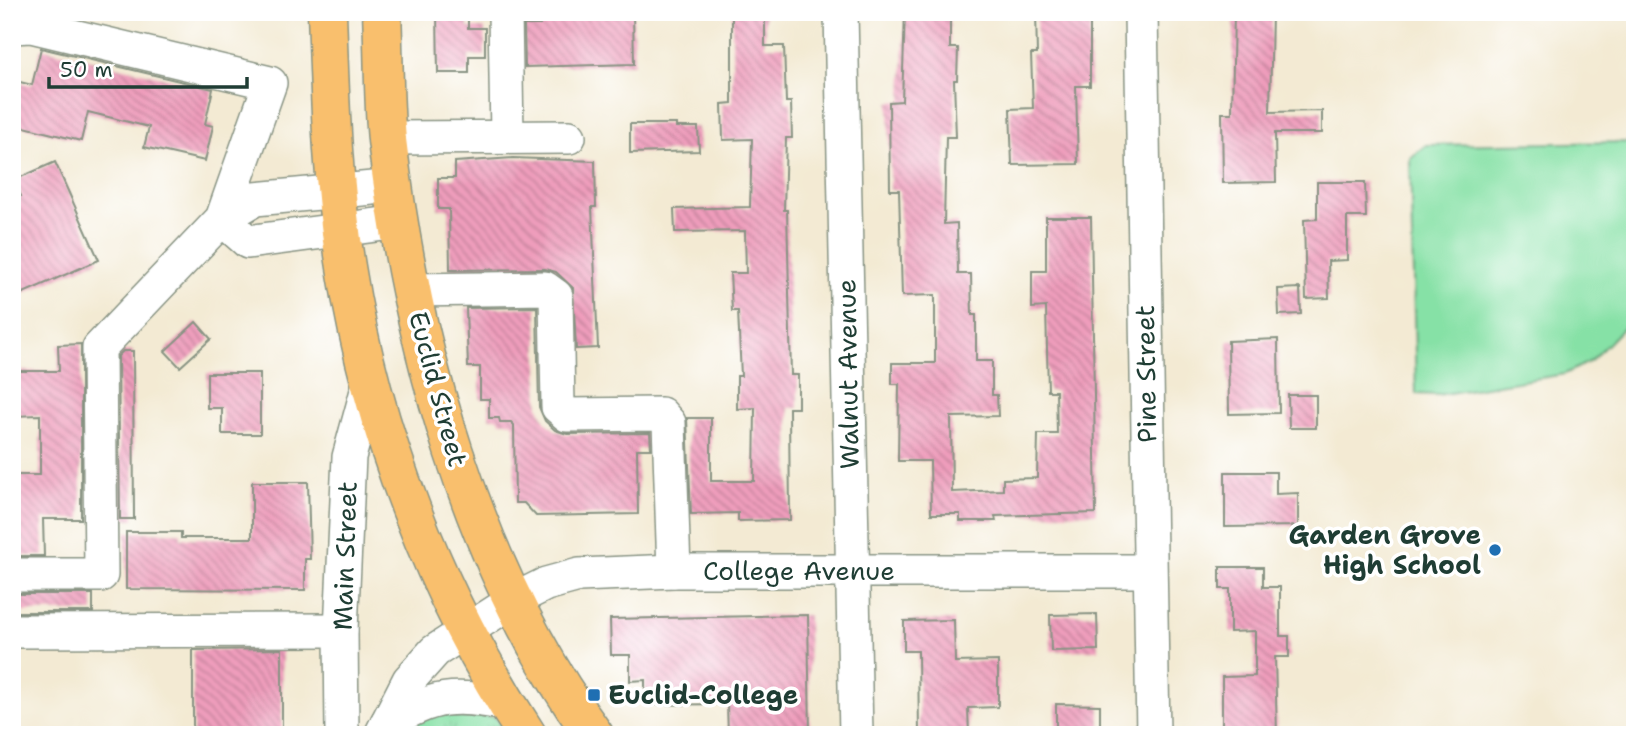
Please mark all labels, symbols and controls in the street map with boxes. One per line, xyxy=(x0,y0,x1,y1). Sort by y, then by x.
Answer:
scale bar xyxy=(49,46,247,90)
text: 50 m xyxy=(60,56,113,84)
street label: Walnut Avenue xyxy=(828,279,867,469)
street label: Pine Street xyxy=(1127,305,1164,443)
street label: Euclid Street xyxy=(401,308,476,470)
street label: Main Street xyxy=(324,481,365,631)
place label: Garden Grove High School xyxy=(1288,517,1481,582)
marker: Garden Grove High School xyxy=(1487,542,1503,558)
street label: College Avenue xyxy=(703,553,895,588)
place label: Euclid-College xyxy=(608,677,798,712)
marker: Euclid-College xyxy=(586,687,602,703)

